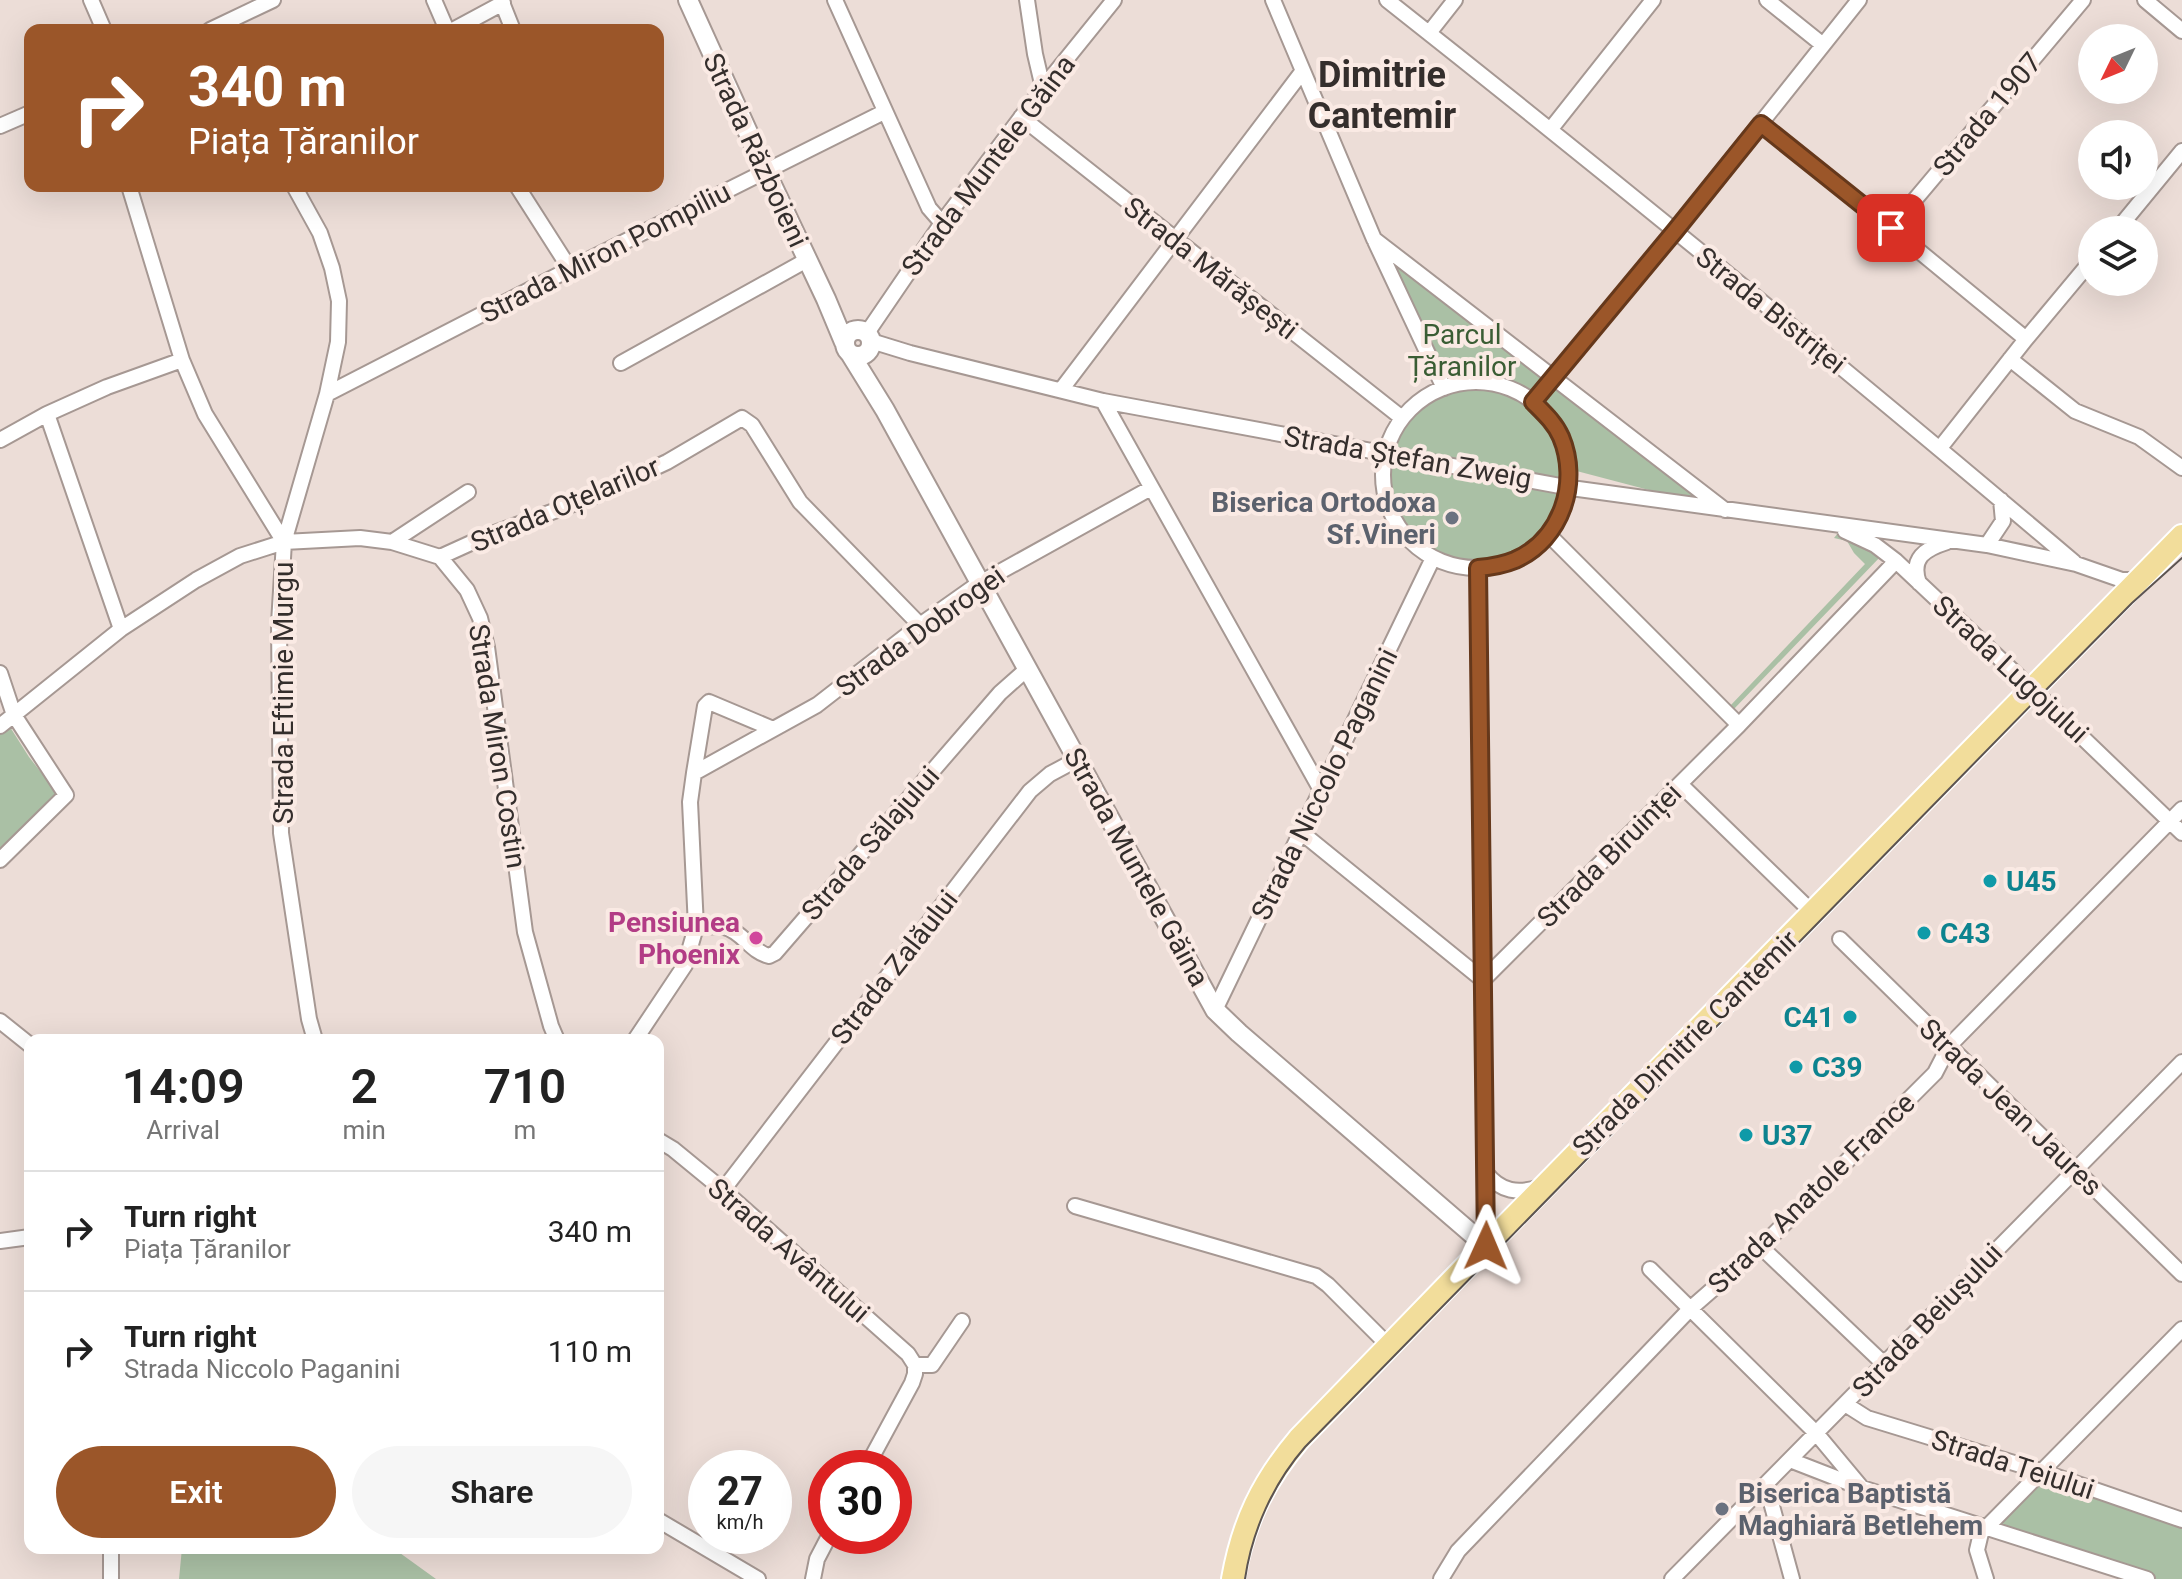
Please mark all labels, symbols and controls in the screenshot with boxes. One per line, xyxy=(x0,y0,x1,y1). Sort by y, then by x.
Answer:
north arrow xyxy=(2078,24,2158,104)
map controls xyxy=(2078,24,2158,296)
street label: Strada 1907 xyxy=(1926,46,2049,183)
street label: Strada Războieni xyxy=(696,48,815,252)
street label: Strada Muntele Găina xyxy=(895,48,1082,282)
text: 340 m xyxy=(188,54,347,120)
district label: Dimitrie Cantemir xyxy=(1308,54,1456,137)
icon: right xyxy=(56,56,160,160)
button: sound xyxy=(2078,120,2158,200)
text: Piața Țăranilor xyxy=(188,121,419,163)
street label: Strada Miron Pompiliu xyxy=(475,175,736,330)
street label: Strada Mărășești xyxy=(1117,190,1304,347)
pin xyxy=(1857,194,1925,262)
icon: arrive xyxy=(1869,206,1913,250)
button: layers xyxy=(2078,216,2158,296)
street label: Strada Bistriței xyxy=(1689,240,1852,381)
park label: Parcul Țăranilor xyxy=(1407,318,1517,383)
street label: Strada Ștefan Zweig xyxy=(1282,419,1534,496)
street label: Strada Oțelarilor xyxy=(466,450,665,559)
place label: Biserica Ortodoxa Sf.Vineri xyxy=(1211,486,1436,551)
marker: Biserica Ortodoxa Sf.Vineri xyxy=(1443,509,1461,527)
street label: Strada Dobrogei xyxy=(829,559,1011,704)
street label: Strada Eftimie Murgu xyxy=(267,562,300,824)
street label: Strada Lugojului xyxy=(1926,589,2095,750)
street label: Strada Miron Costin xyxy=(462,622,533,871)
street label: Strada Niccolo Paganini xyxy=(1244,643,1405,925)
street label: Strada Muntele Găina xyxy=(1057,742,1216,992)
street label: Strada Sălajului xyxy=(795,760,946,927)
street label: Strada Biruinței xyxy=(1530,776,1688,934)
place label: U45 xyxy=(2006,865,2057,898)
marker: U45 xyxy=(1981,872,1999,890)
street label: Strada Zalăului xyxy=(824,884,965,1051)
place label: Pensiunea Phoenix xyxy=(608,906,741,971)
place label: C43 xyxy=(1940,917,1990,950)
street label: Strada Dimitrie Cantemir xyxy=(1566,923,1805,1163)
marker: C43 xyxy=(1915,924,1933,942)
marker: Pensiunea Phoenix xyxy=(747,929,765,947)
place label: C41 xyxy=(1784,1001,1834,1034)
marker: C41 xyxy=(1841,1008,1859,1026)
street label: Strada Jean Jaures xyxy=(1913,1012,2109,1203)
place label: C39 xyxy=(1812,1051,1862,1084)
text: 14:09 xyxy=(122,1058,245,1115)
text: 2 xyxy=(351,1058,378,1115)
text: 710 xyxy=(484,1058,566,1115)
marker: C39 xyxy=(1787,1058,1805,1076)
street label: Strada Anatole France xyxy=(1701,1086,1922,1301)
text: Arrival xyxy=(146,1115,220,1145)
text: min xyxy=(342,1115,386,1145)
text: m xyxy=(514,1115,536,1145)
place label: U37 xyxy=(1762,1119,1813,1152)
marker: U37 xyxy=(1737,1126,1755,1144)
street label: Strada Avântului xyxy=(701,1171,876,1329)
text: Turn right xyxy=(124,1199,257,1234)
position arrow xyxy=(1444,1204,1528,1288)
icon: right xyxy=(56,1209,100,1253)
text: 340 m xyxy=(548,1214,632,1249)
text: Piața Țăranilor xyxy=(124,1234,291,1264)
street label: Strada Beiușului xyxy=(1846,1236,2009,1404)
text: Turn right xyxy=(124,1319,257,1354)
icon: right xyxy=(56,1329,100,1373)
text: 110 m xyxy=(548,1334,632,1369)
text: Strada Niccolo Paganini xyxy=(124,1354,401,1384)
street label: Strada Teiului xyxy=(1927,1423,2098,1506)
button: Exit xyxy=(56,1446,336,1538)
button: Share xyxy=(352,1446,632,1538)
speed limit sign: 30 xyxy=(808,1450,912,1554)
text: 27 xyxy=(717,1468,763,1515)
place label: Biserica Baptistă Maghiară Betlehem xyxy=(1738,1477,1983,1542)
marker: Biserica Baptistă Maghiară Betlehem xyxy=(1713,1500,1731,1518)
text: km/h xyxy=(717,1510,763,1534)

